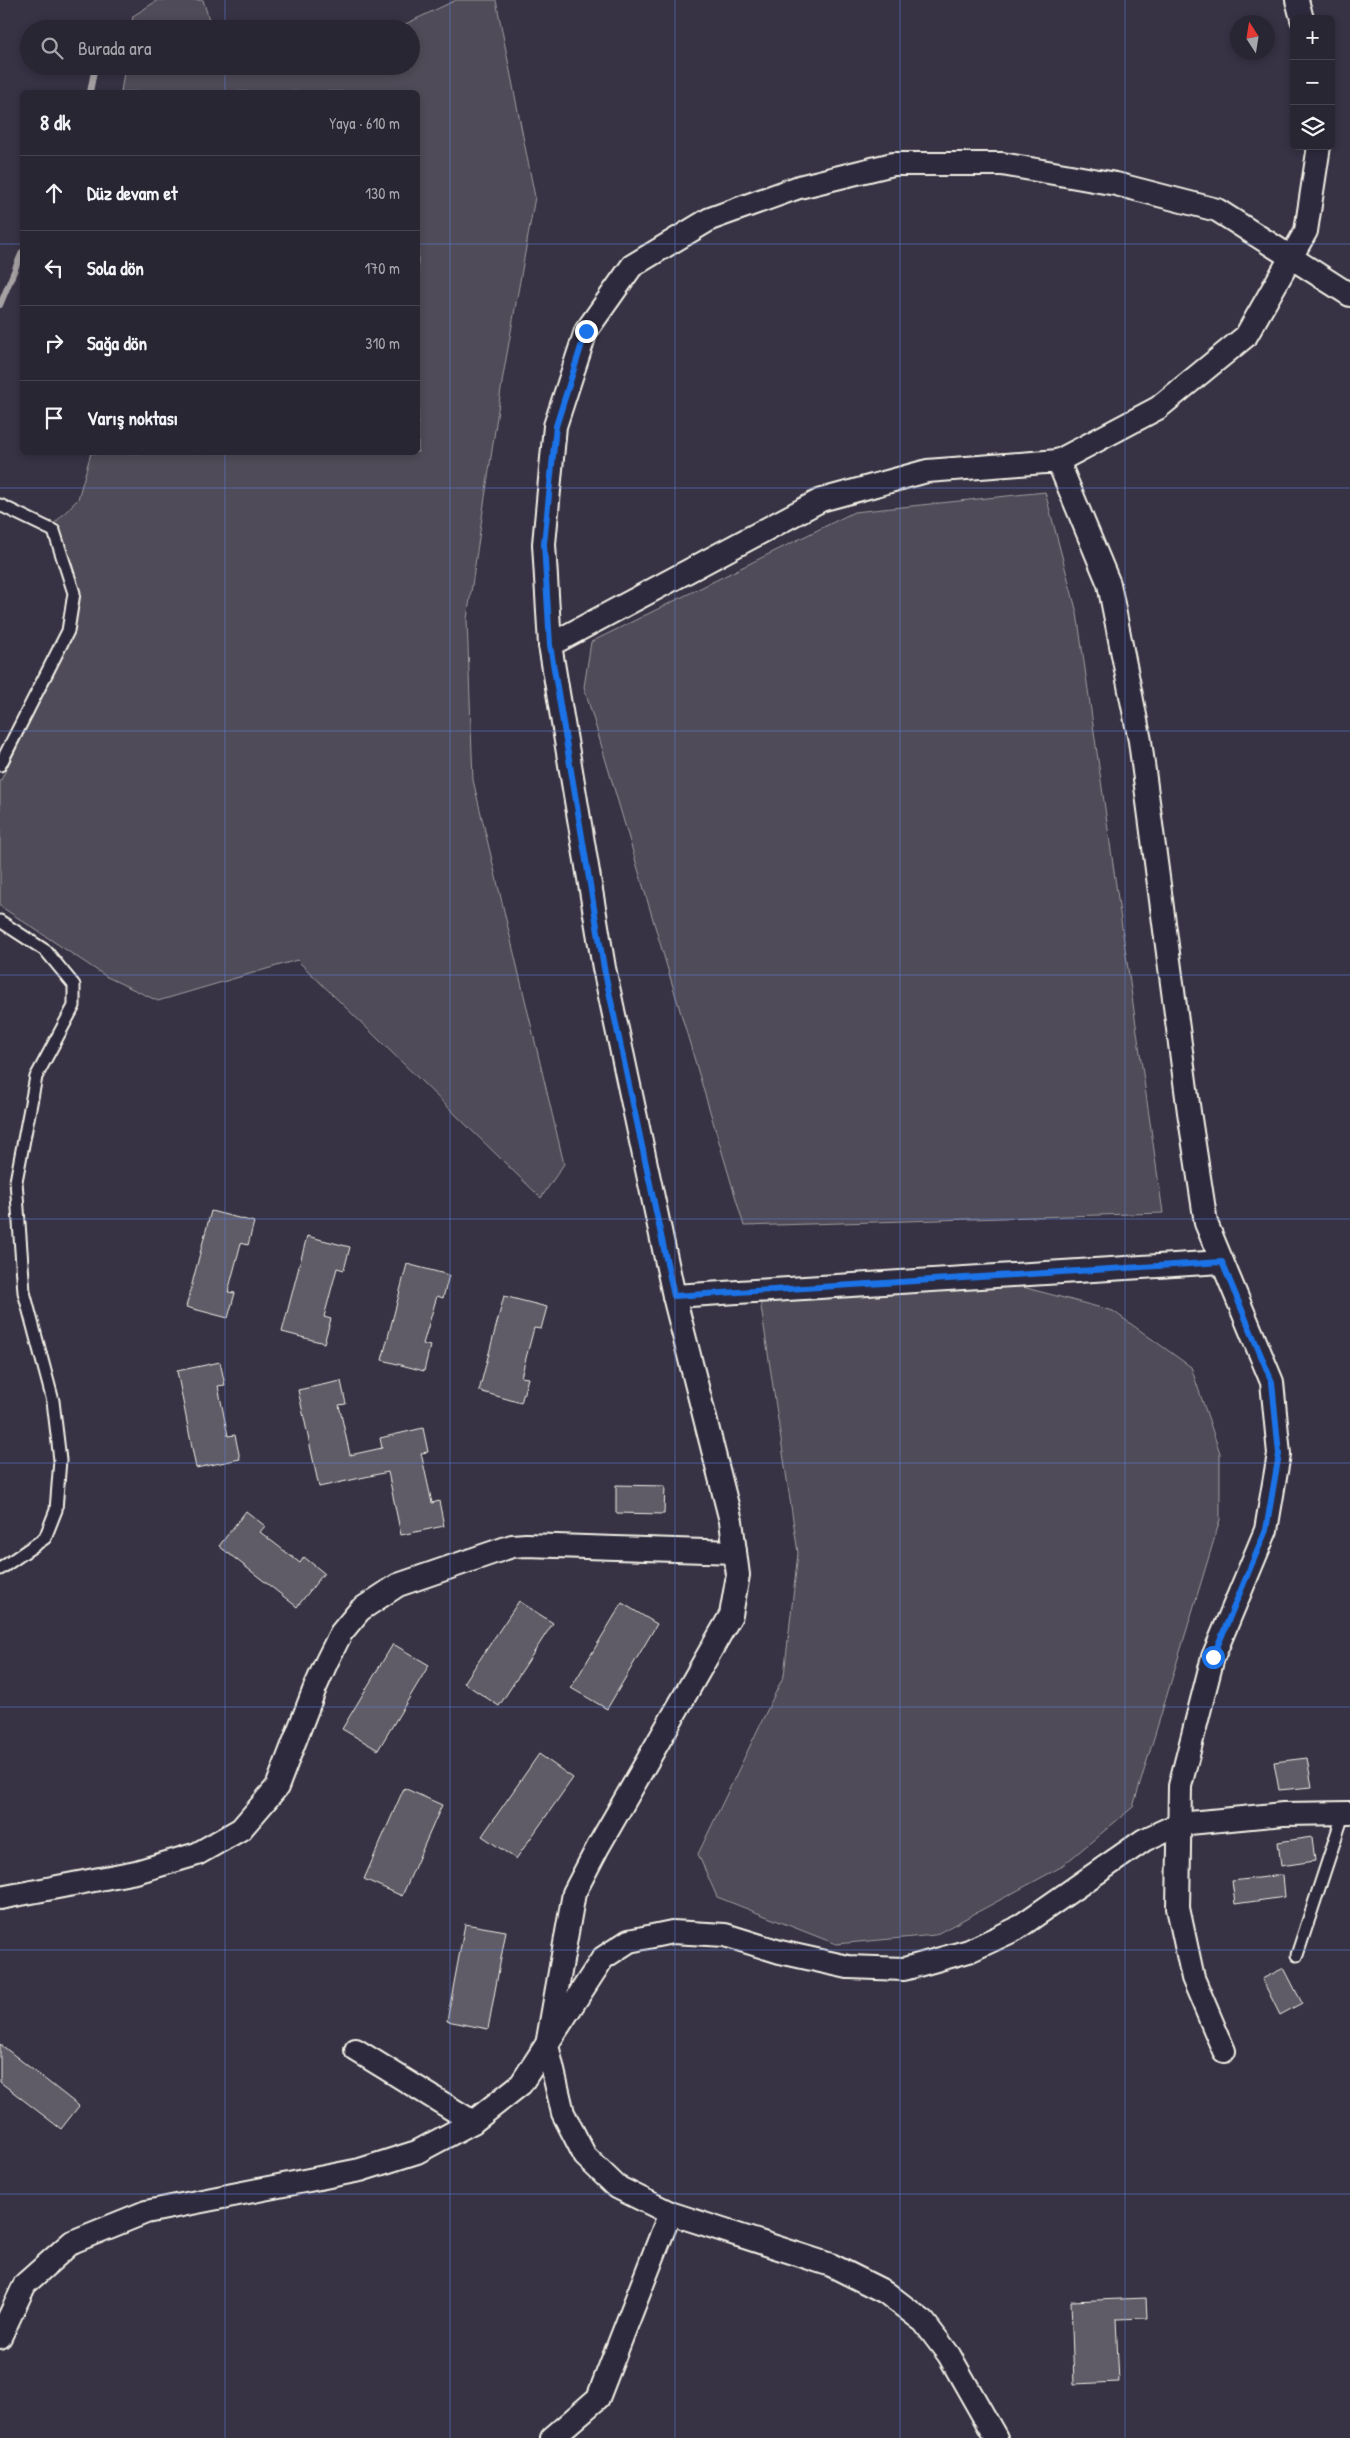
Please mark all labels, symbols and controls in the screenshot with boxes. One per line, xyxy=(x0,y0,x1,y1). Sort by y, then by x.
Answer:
north arrow xyxy=(1230,15,1275,60)
map controls xyxy=(1290,15,1335,150)
button: + xyxy=(1290,15,1335,60)
search box xyxy=(20,20,420,75)
icon: search xyxy=(38,34,66,62)
text: Burada ara xyxy=(78,35,151,61)
button: − xyxy=(1290,60,1335,105)
button: layers xyxy=(1290,105,1335,150)
text: 8 dk xyxy=(40,108,71,137)
text: Yaya · 610 m xyxy=(329,112,400,134)
icon: ahead xyxy=(40,179,68,207)
text: Düz devam et xyxy=(87,180,178,206)
text: 130 m xyxy=(365,182,400,204)
icon: left xyxy=(40,254,68,282)
text: Sola dön xyxy=(87,255,144,281)
text: 170 m xyxy=(365,257,400,279)
route end xyxy=(575,320,598,343)
icon: right xyxy=(40,329,68,357)
text: Sağa dön xyxy=(87,330,147,356)
text: 310 m xyxy=(365,332,400,354)
icon: arrive xyxy=(40,404,68,432)
text: Varış noktası xyxy=(87,405,178,431)
route start xyxy=(1202,1646,1225,1669)

